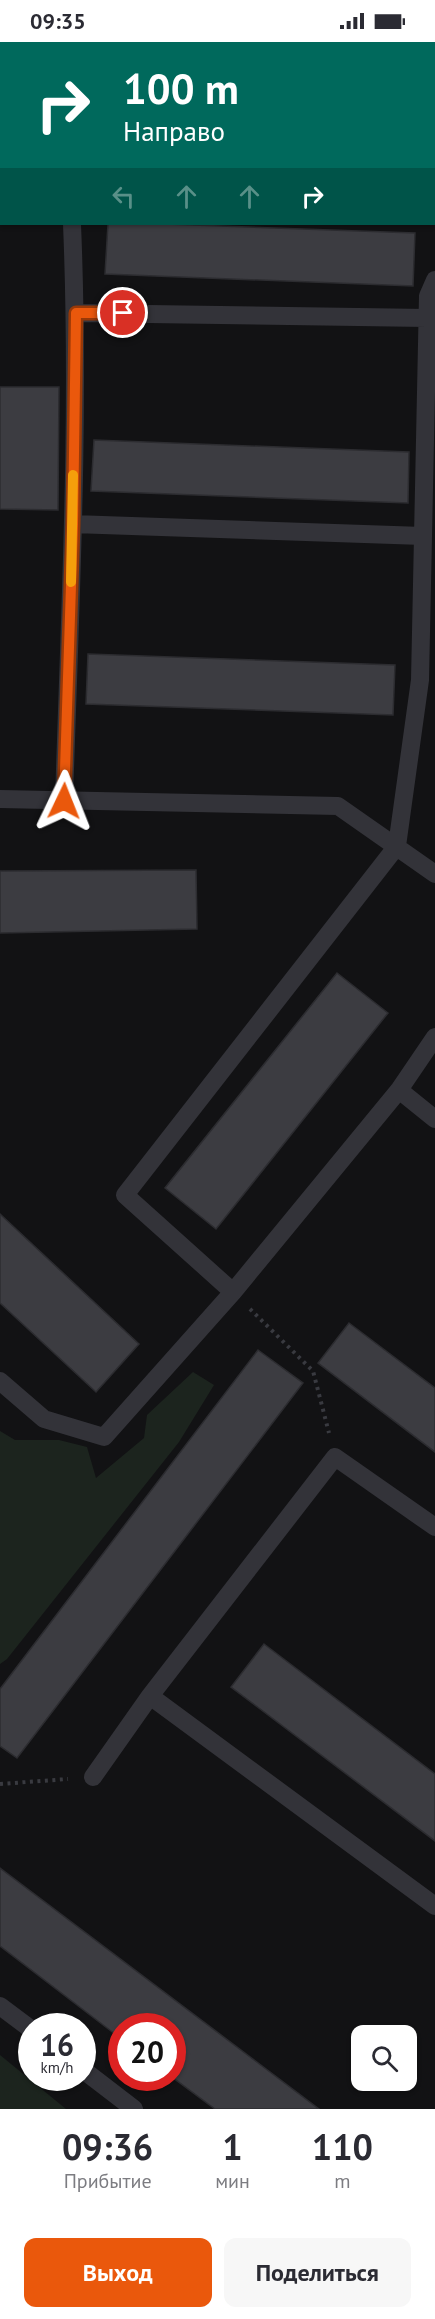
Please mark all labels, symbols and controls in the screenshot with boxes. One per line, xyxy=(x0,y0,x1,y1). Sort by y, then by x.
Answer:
text: 09:35 xyxy=(30,7,86,35)
text: 100 m xyxy=(123,61,239,116)
icon: right xyxy=(24,66,102,144)
text: Направо xyxy=(123,114,225,148)
icon: left xyxy=(107,180,140,213)
icon: ahead xyxy=(170,180,203,213)
icon: ahead xyxy=(233,180,266,213)
icon: right xyxy=(296,180,329,213)
pin xyxy=(97,287,148,338)
icon: arrive xyxy=(106,296,139,329)
position arrow xyxy=(32,769,96,833)
speed limit sign: 20 xyxy=(108,2013,186,2091)
text: 16 xyxy=(40,2025,74,2064)
map controls xyxy=(351,2025,417,2091)
button: search xyxy=(351,2025,417,2091)
text: km/h xyxy=(41,2058,73,2077)
text: 09:36 xyxy=(62,2123,153,2170)
text: 1 xyxy=(222,2123,243,2170)
text: 110 xyxy=(312,2123,373,2170)
text: Прибытие xyxy=(64,2168,152,2194)
text: мин xyxy=(215,2168,250,2194)
text: m xyxy=(334,2168,351,2194)
button: Выход xyxy=(24,2238,212,2307)
button: Поделиться xyxy=(224,2238,411,2307)

